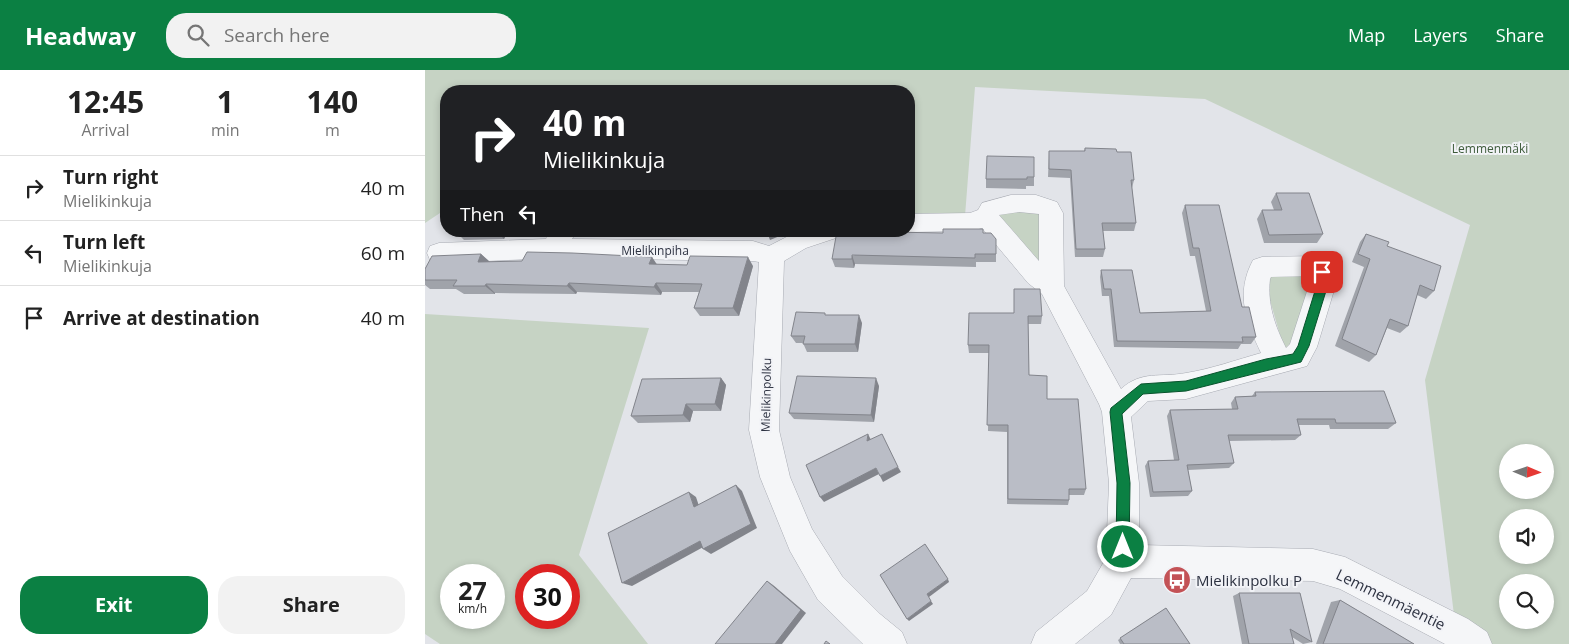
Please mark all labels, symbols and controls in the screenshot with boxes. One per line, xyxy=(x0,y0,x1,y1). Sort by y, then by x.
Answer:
search box xyxy=(166,13,516,58)
text: Headway xyxy=(25,19,136,52)
icon: search xyxy=(184,21,212,49)
text: Search here xyxy=(224,22,330,48)
text: Map xyxy=(1348,23,1385,47)
text: Layers xyxy=(1413,23,1468,47)
text: Share xyxy=(1496,23,1544,47)
text: 12:45 xyxy=(67,81,144,122)
text: 1 xyxy=(217,81,234,122)
text: 140 xyxy=(307,81,358,122)
text: 40 m xyxy=(543,99,626,146)
icon: right xyxy=(460,105,525,170)
text: Arrival xyxy=(81,119,130,141)
text: min xyxy=(211,119,240,141)
text: m xyxy=(325,119,340,141)
park label: Lemmenmäki xyxy=(1452,140,1528,157)
text: Mielikinkuja xyxy=(543,144,665,174)
text: Turn right xyxy=(63,164,158,190)
icon: right xyxy=(20,174,48,202)
text: 40 m xyxy=(361,175,405,201)
text: Mielikinkuja xyxy=(63,190,152,212)
icon: left xyxy=(514,200,542,228)
text: Then xyxy=(460,201,504,227)
text: Turn left xyxy=(63,229,145,255)
icon: left xyxy=(20,239,48,267)
text: 60 m xyxy=(361,240,405,266)
street label: Mielikinpiha xyxy=(621,242,689,259)
pin xyxy=(1301,251,1343,293)
text: Mielikinkuja xyxy=(63,255,152,277)
icon: arrive xyxy=(1308,258,1336,286)
icon: arrive xyxy=(20,304,48,332)
text: Arrive at destination xyxy=(63,305,260,331)
text: 40 m xyxy=(361,305,405,331)
street label: Mielikinpolku xyxy=(757,358,775,432)
north arrow xyxy=(1499,444,1554,499)
map controls xyxy=(1499,444,1554,629)
button: sound xyxy=(1499,509,1554,564)
position arrow xyxy=(1096,520,1148,572)
speed limit sign: 30 xyxy=(515,564,580,629)
street label: Lemmenmäentie xyxy=(1333,564,1449,634)
bus stop icon: Mielikinpolku P xyxy=(1162,565,1192,595)
place label: Mielikinpolku P xyxy=(1196,570,1302,590)
text: 27 xyxy=(458,573,487,607)
button: search xyxy=(1499,574,1554,629)
button: Exit xyxy=(20,576,208,634)
button: Share xyxy=(218,576,405,634)
text: km/h xyxy=(458,600,487,617)

